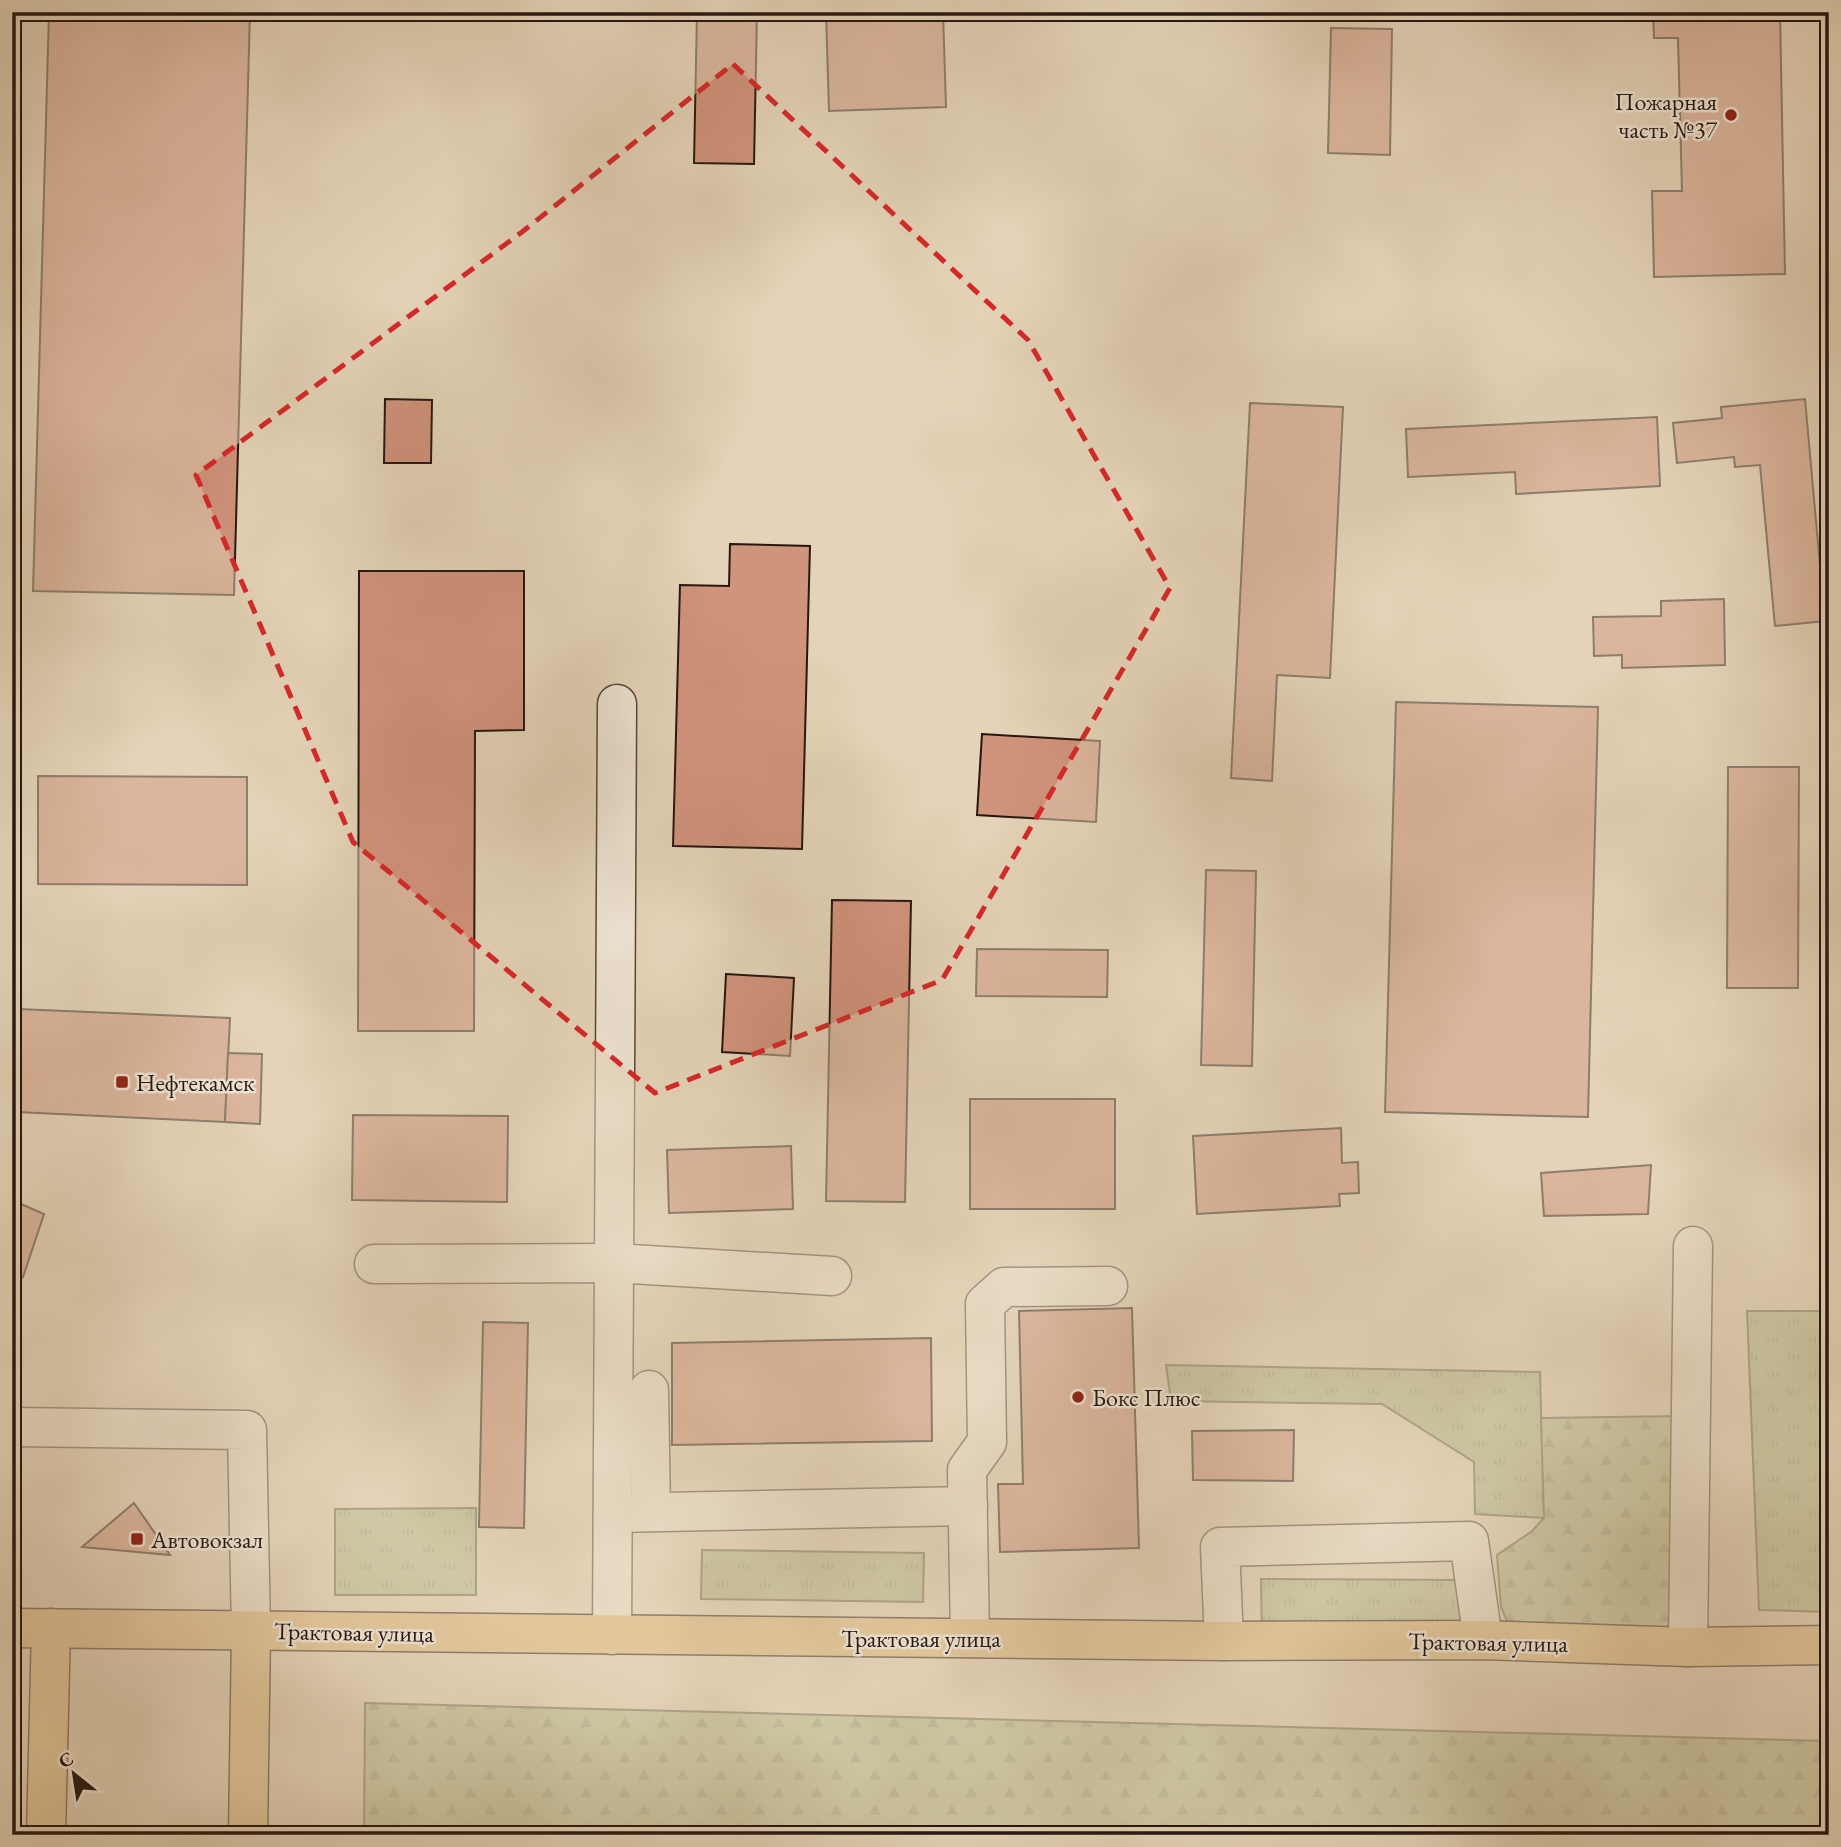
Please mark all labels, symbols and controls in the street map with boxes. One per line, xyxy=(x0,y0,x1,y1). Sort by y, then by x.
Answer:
place label: Пожарная часть №37 xyxy=(1615,86,1717,145)
marker: Пожарная часть №37 xyxy=(1723,107,1739,123)
place label: Нефтекамск xyxy=(136,1067,255,1098)
marker: Нефтекамск xyxy=(114,1074,130,1090)
place label: Бокс Плюс xyxy=(1092,1382,1201,1413)
marker: Бокс Плюс xyxy=(1070,1389,1086,1405)
place label: Автовокзал xyxy=(150,1524,263,1555)
marker: Автовокзал xyxy=(129,1531,145,1547)
street label: Трактовая улица xyxy=(274,1615,435,1649)
street label: Трактовая улица xyxy=(841,1623,1001,1654)
street label: Трактовая улица xyxy=(1408,1625,1569,1659)
north arrow xyxy=(38,1738,108,1808)
text: С xyxy=(54,1746,78,1774)

